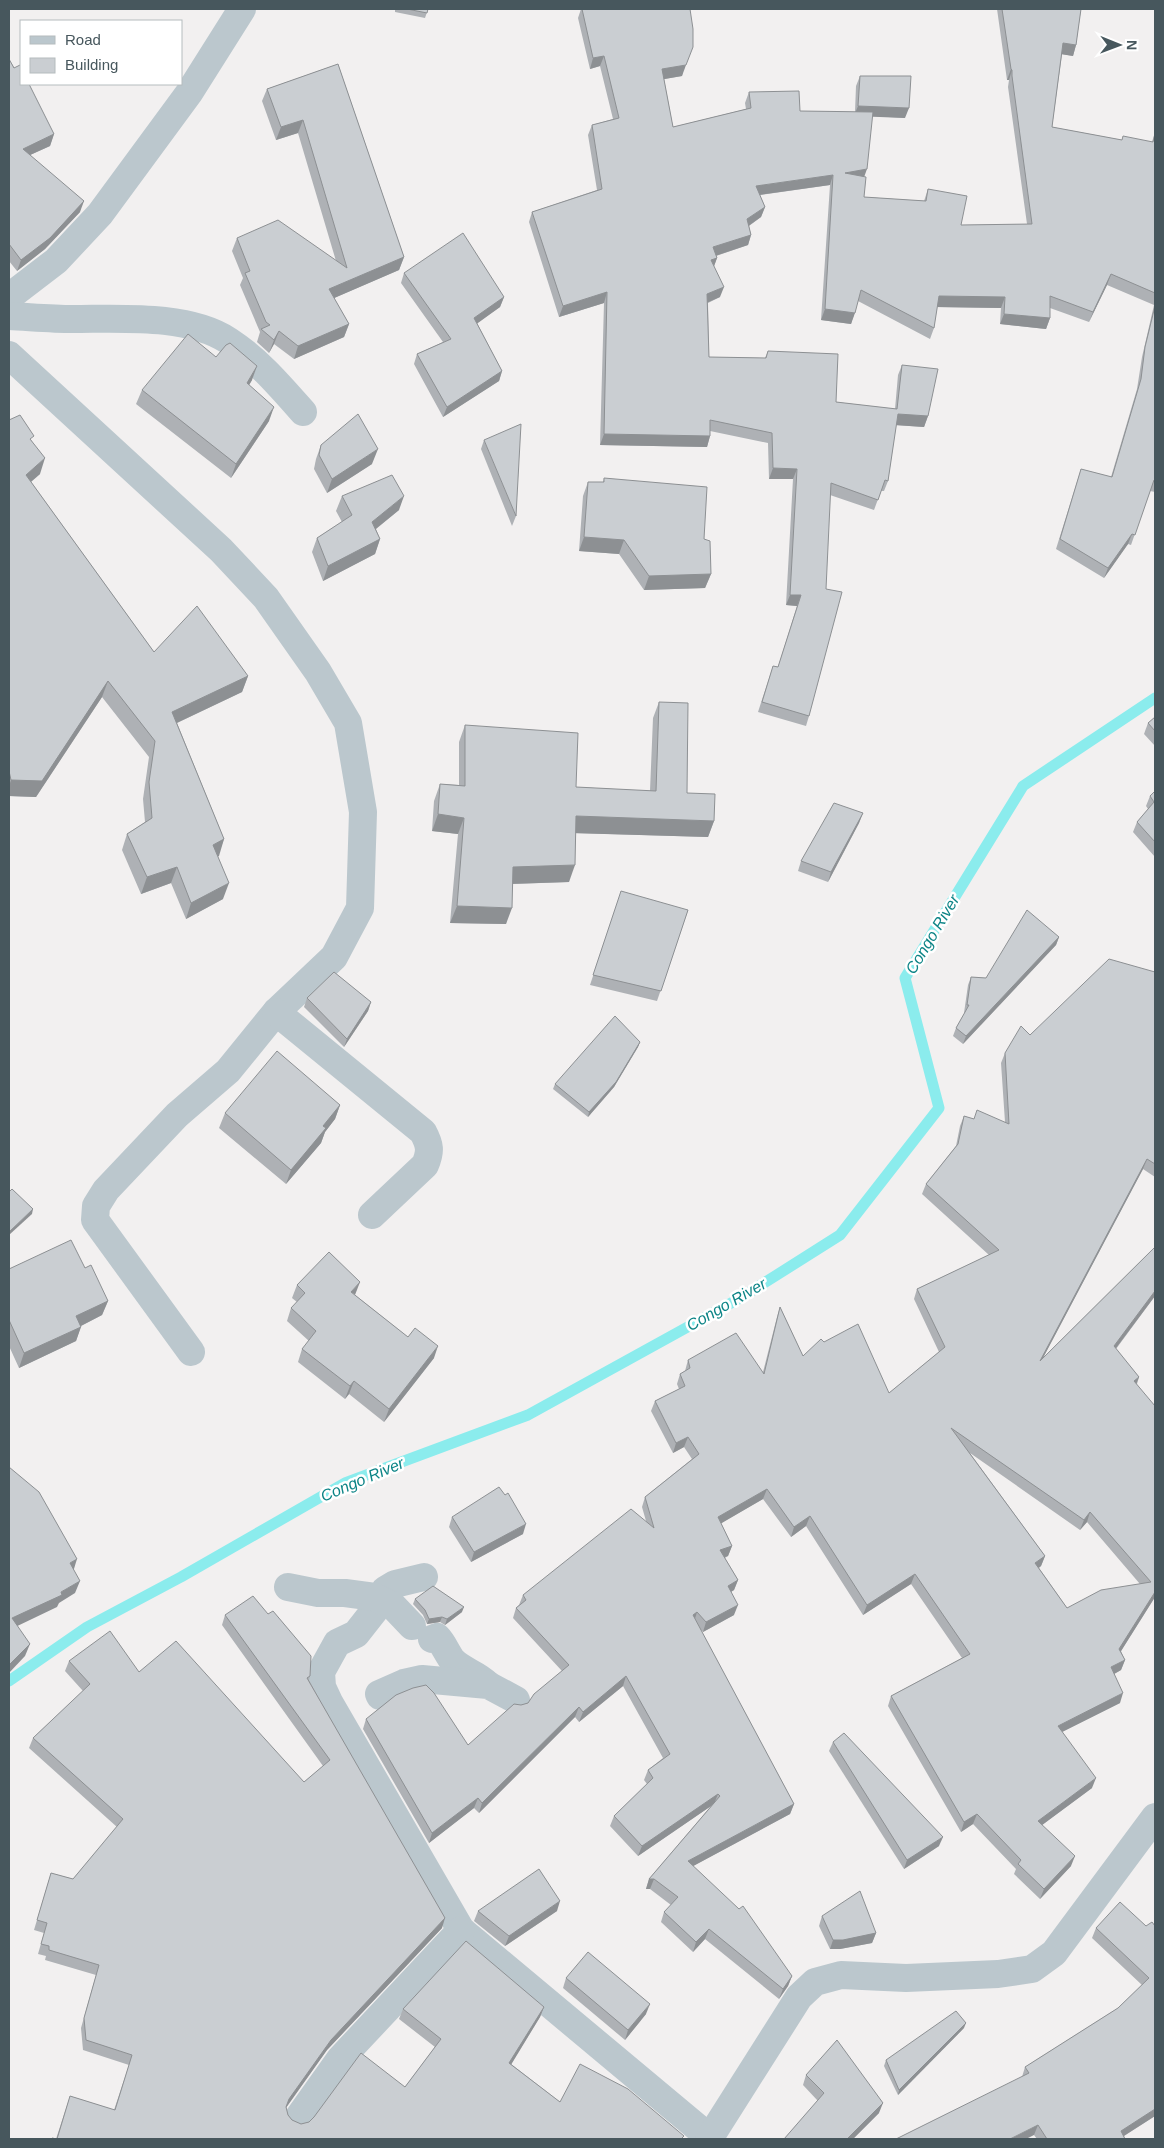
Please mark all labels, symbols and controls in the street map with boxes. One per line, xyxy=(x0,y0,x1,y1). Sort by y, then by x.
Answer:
legend xyxy=(20,20,182,85)
north arrow xyxy=(1094,20,1144,70)
text: Road xyxy=(65,31,101,48)
text: N xyxy=(1124,40,1140,50)
text: Building xyxy=(65,56,118,73)
water label: Congo River xyxy=(902,891,963,977)
water label: Congo River xyxy=(683,1275,770,1334)
water label: Congo River xyxy=(318,1454,407,1505)

